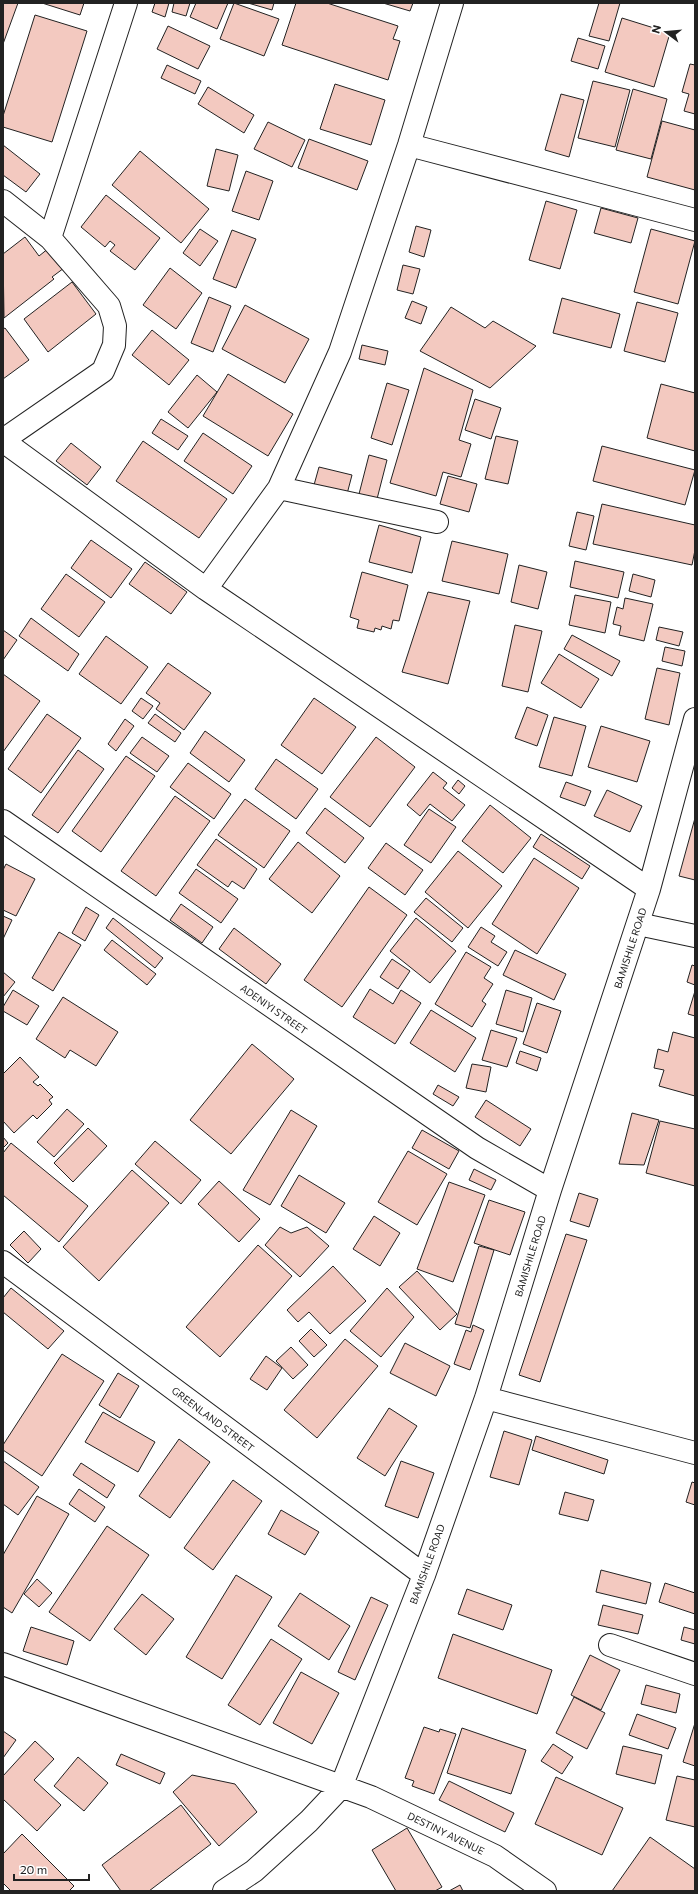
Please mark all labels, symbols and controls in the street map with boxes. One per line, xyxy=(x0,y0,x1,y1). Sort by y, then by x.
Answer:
north arrow xyxy=(646,12,686,52)
text: N xyxy=(649,23,663,35)
street label: BAMISHILE ROAD xyxy=(611,906,649,990)
street label: ADENIYI STREET xyxy=(238,981,310,1037)
street label: BAMISHILE ROAD xyxy=(512,1214,548,1298)
street label: GREENLAND STREET xyxy=(169,1384,257,1454)
street label: BAMISHILE ROAD xyxy=(407,1522,447,1606)
street label: DESTINY AVENUE xyxy=(406,1809,486,1857)
scale bar xyxy=(14,1856,89,1882)
text: 20 m xyxy=(20,1862,47,1876)

